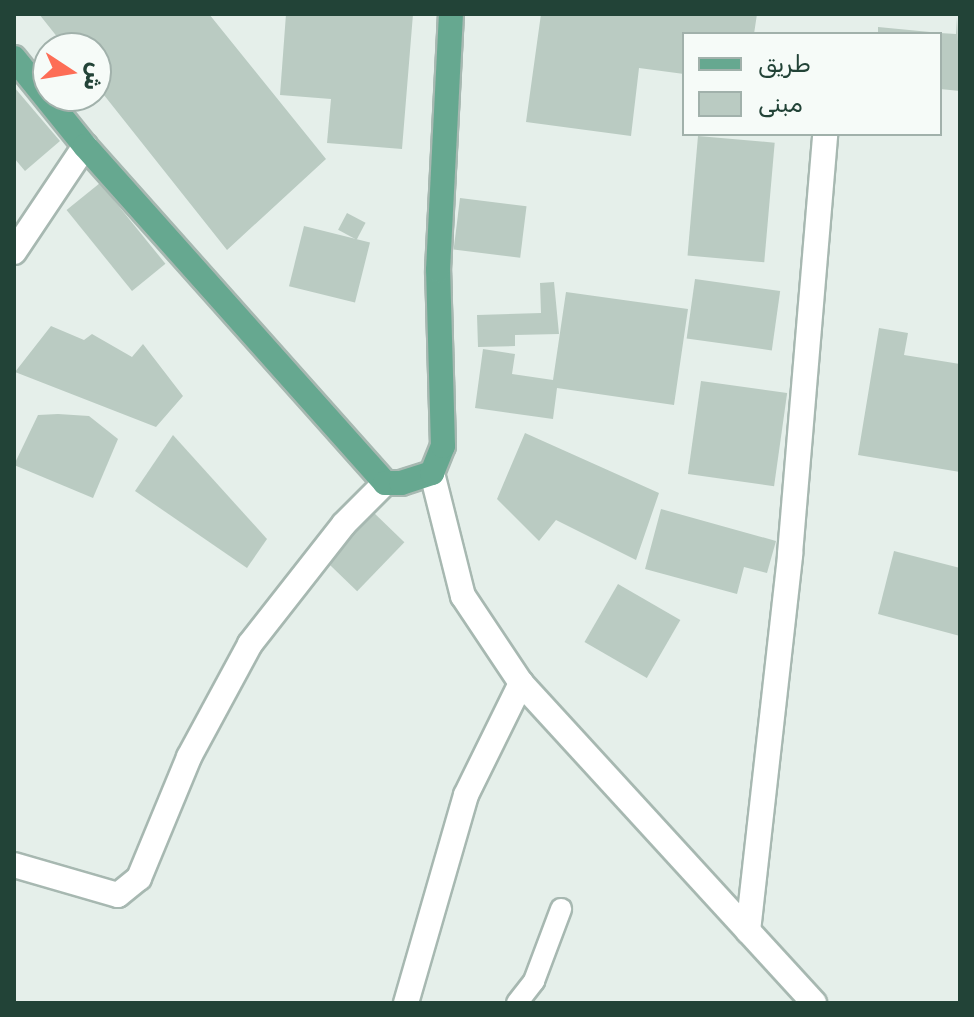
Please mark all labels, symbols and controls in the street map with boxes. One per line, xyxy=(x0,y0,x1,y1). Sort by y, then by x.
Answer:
north arrow xyxy=(32,32,112,112)
legend xyxy=(682,32,942,136)
text: طريق xyxy=(758,50,811,78)
text: ش xyxy=(78,60,110,93)
text: مبنى xyxy=(758,90,803,118)

